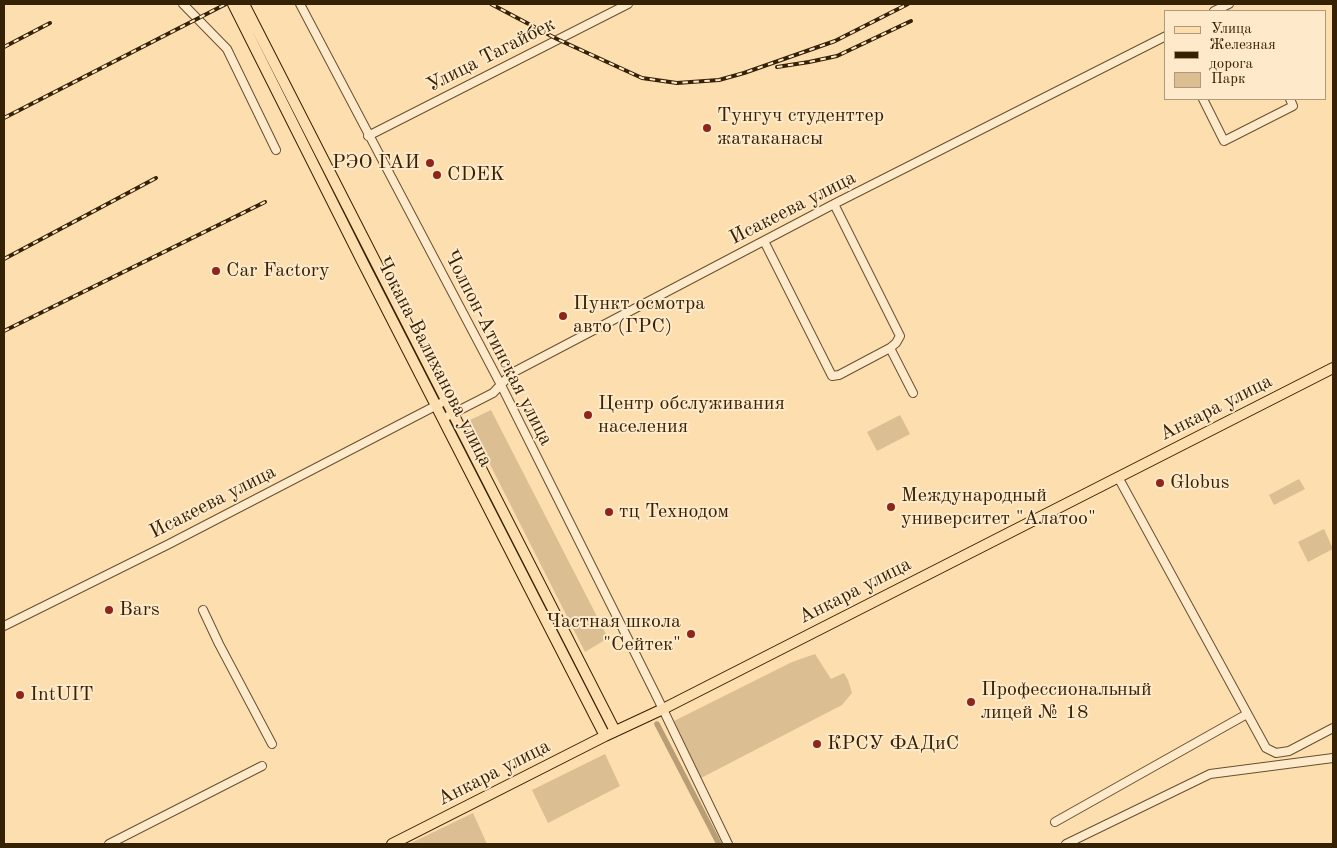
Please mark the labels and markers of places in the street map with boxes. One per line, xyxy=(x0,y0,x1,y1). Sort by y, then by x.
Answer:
place label: Тунгуч студенттер жатаканасы xyxy=(717,104,884,151)
marker: Тунгуч студенттер жатаканасы xyxy=(701,122,713,134)
place label: РЭО ГАИ xyxy=(332,151,420,175)
marker: РЭО ГАИ xyxy=(424,157,436,169)
place label: CDEK xyxy=(447,163,505,187)
marker: CDEK xyxy=(431,169,443,181)
place label: Car Factory xyxy=(226,259,330,283)
marker: Car Factory xyxy=(210,265,222,277)
place label: Пункт осмотра авто (ГРС) xyxy=(573,292,705,339)
marker: Пункт осмотра авто (ГРС) xyxy=(557,310,569,322)
place label: Центр обслуживания населения xyxy=(598,392,785,439)
marker: Центр обслуживания населения xyxy=(582,409,594,421)
place label: Globus xyxy=(1170,471,1229,495)
marker: Globus xyxy=(1154,477,1166,489)
place label: Международный университет "Алатоо" xyxy=(901,484,1096,531)
place label: тц Технодом xyxy=(619,500,729,524)
marker: Международный университет "Алатоо" xyxy=(885,501,897,513)
marker: тц Технодом xyxy=(603,506,615,518)
place label: Bars xyxy=(119,598,160,622)
marker: Bars xyxy=(103,604,115,616)
place label: Частная школа "Сейтек" xyxy=(546,610,681,657)
marker: Частная школа "Сейтек" xyxy=(685,628,697,640)
place label: Профессиональный лицей № 18 xyxy=(981,678,1152,725)
place label: IntUIT xyxy=(30,683,93,707)
marker: IntUIT xyxy=(14,689,26,701)
marker: Профессиональный лицей № 18 xyxy=(965,696,977,708)
place label: КРСУ ФАДиС xyxy=(827,732,959,756)
marker: КРСУ ФАДиС xyxy=(811,738,823,750)

